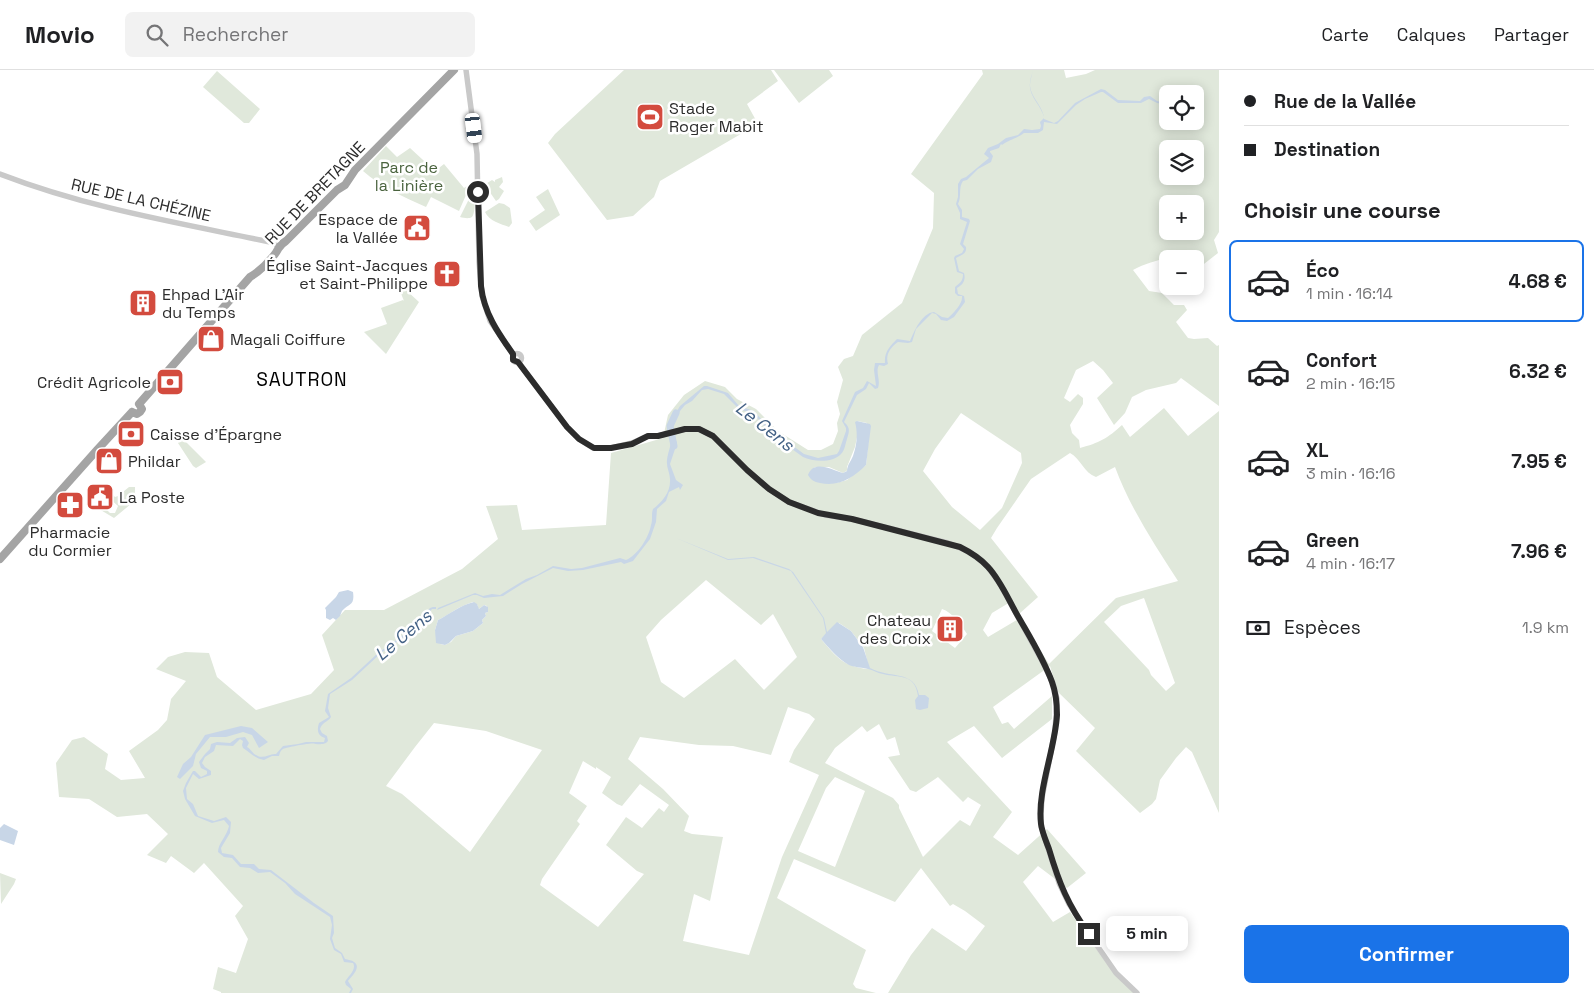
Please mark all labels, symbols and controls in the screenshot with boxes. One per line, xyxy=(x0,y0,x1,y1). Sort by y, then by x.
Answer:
search box xyxy=(125,12,475,57)
text: Movio xyxy=(25,19,95,50)
icon: search xyxy=(143,21,171,49)
text: Rechercher xyxy=(183,22,289,47)
text: Carte xyxy=(1322,23,1369,46)
text: Calques xyxy=(1397,23,1466,46)
text: Partager xyxy=(1494,23,1569,46)
map controls xyxy=(1159,85,1204,295)
button: locate xyxy=(1159,85,1204,130)
text: Rue de la Vallée xyxy=(1274,89,1416,114)
place label: Stade Roger Mabit xyxy=(669,98,764,137)
sports icon: Stade Roger Mabit xyxy=(635,102,665,132)
car xyxy=(464,112,483,144)
street label: RUE DE BRETAGNE xyxy=(260,137,370,249)
text: Destination xyxy=(1274,137,1380,162)
button: layers xyxy=(1159,140,1204,185)
park label: Parc de la Linière xyxy=(375,157,443,196)
street label: RUE DE LA CHÉZINE xyxy=(69,174,213,226)
route start xyxy=(467,181,489,203)
button: + xyxy=(1159,195,1204,240)
text: Choisir une course xyxy=(1244,196,1441,224)
place label: Espace de la Vallée xyxy=(318,209,398,248)
public building icon: Espace de la Vallée xyxy=(402,213,432,243)
button: − xyxy=(1159,250,1204,295)
place label: Église Saint-Jacques et Saint-Philippe xyxy=(266,255,428,294)
text: Éco xyxy=(1306,258,1339,283)
church icon: Église Saint-Jacques et Saint-Philippe xyxy=(432,259,462,289)
icon: car xyxy=(1246,259,1291,304)
text: 4.68 € xyxy=(1509,269,1567,294)
text: 1 min · 16:14 xyxy=(1306,283,1393,304)
place label: Ehpad L'Air du Temps xyxy=(162,284,244,323)
building icon: Ehpad L'Air du Temps xyxy=(128,288,158,318)
shop icon: Magali Coiffure xyxy=(196,324,226,354)
place label: Magali Coiffure xyxy=(230,329,346,350)
text: Confort xyxy=(1306,348,1377,373)
icon: car xyxy=(1246,349,1291,394)
text: 6.32 € xyxy=(1509,359,1567,384)
bank icon: Crédit Agricole xyxy=(155,367,185,397)
district label: SAUTRON xyxy=(256,367,348,392)
place label: Crédit Agricole xyxy=(37,372,151,393)
text: 2 min · 16:15 xyxy=(1306,373,1395,394)
water label: Le Cens xyxy=(731,396,799,456)
bank icon: Caisse d'Épargne xyxy=(116,419,146,449)
place label: Caisse d'Épargne xyxy=(150,424,282,445)
text: XL xyxy=(1306,438,1329,463)
icon: car xyxy=(1246,439,1291,484)
shop icon: Phildar xyxy=(94,446,124,476)
text: 7.95 € xyxy=(1511,449,1567,474)
place label: Phildar xyxy=(128,451,181,472)
text: 3 min · 16:16 xyxy=(1306,463,1396,484)
public building icon: La Poste xyxy=(85,482,115,512)
place label: La Poste xyxy=(119,487,185,508)
pharmacy icon: Pharmacie du Cormier xyxy=(55,490,85,520)
place label: Pharmacie du Cormier xyxy=(28,522,112,561)
text: Green xyxy=(1306,528,1359,553)
icon: car xyxy=(1246,529,1291,574)
text: 7.96 € xyxy=(1511,539,1567,564)
text: 4 min · 16:17 xyxy=(1306,553,1395,574)
water label: Le Cens xyxy=(370,604,437,666)
place label: Chateau des Croix xyxy=(859,610,931,649)
building icon: Chateau des Croix xyxy=(935,614,965,644)
icon: cash xyxy=(1244,614,1272,642)
text: Espèces xyxy=(1284,615,1361,640)
text: 1.9 km xyxy=(1522,617,1569,638)
callout: 5 min xyxy=(1106,916,1189,952)
route end xyxy=(1078,923,1100,945)
text: 5 min xyxy=(1126,923,1168,944)
button: Confirmer xyxy=(1244,925,1569,983)

